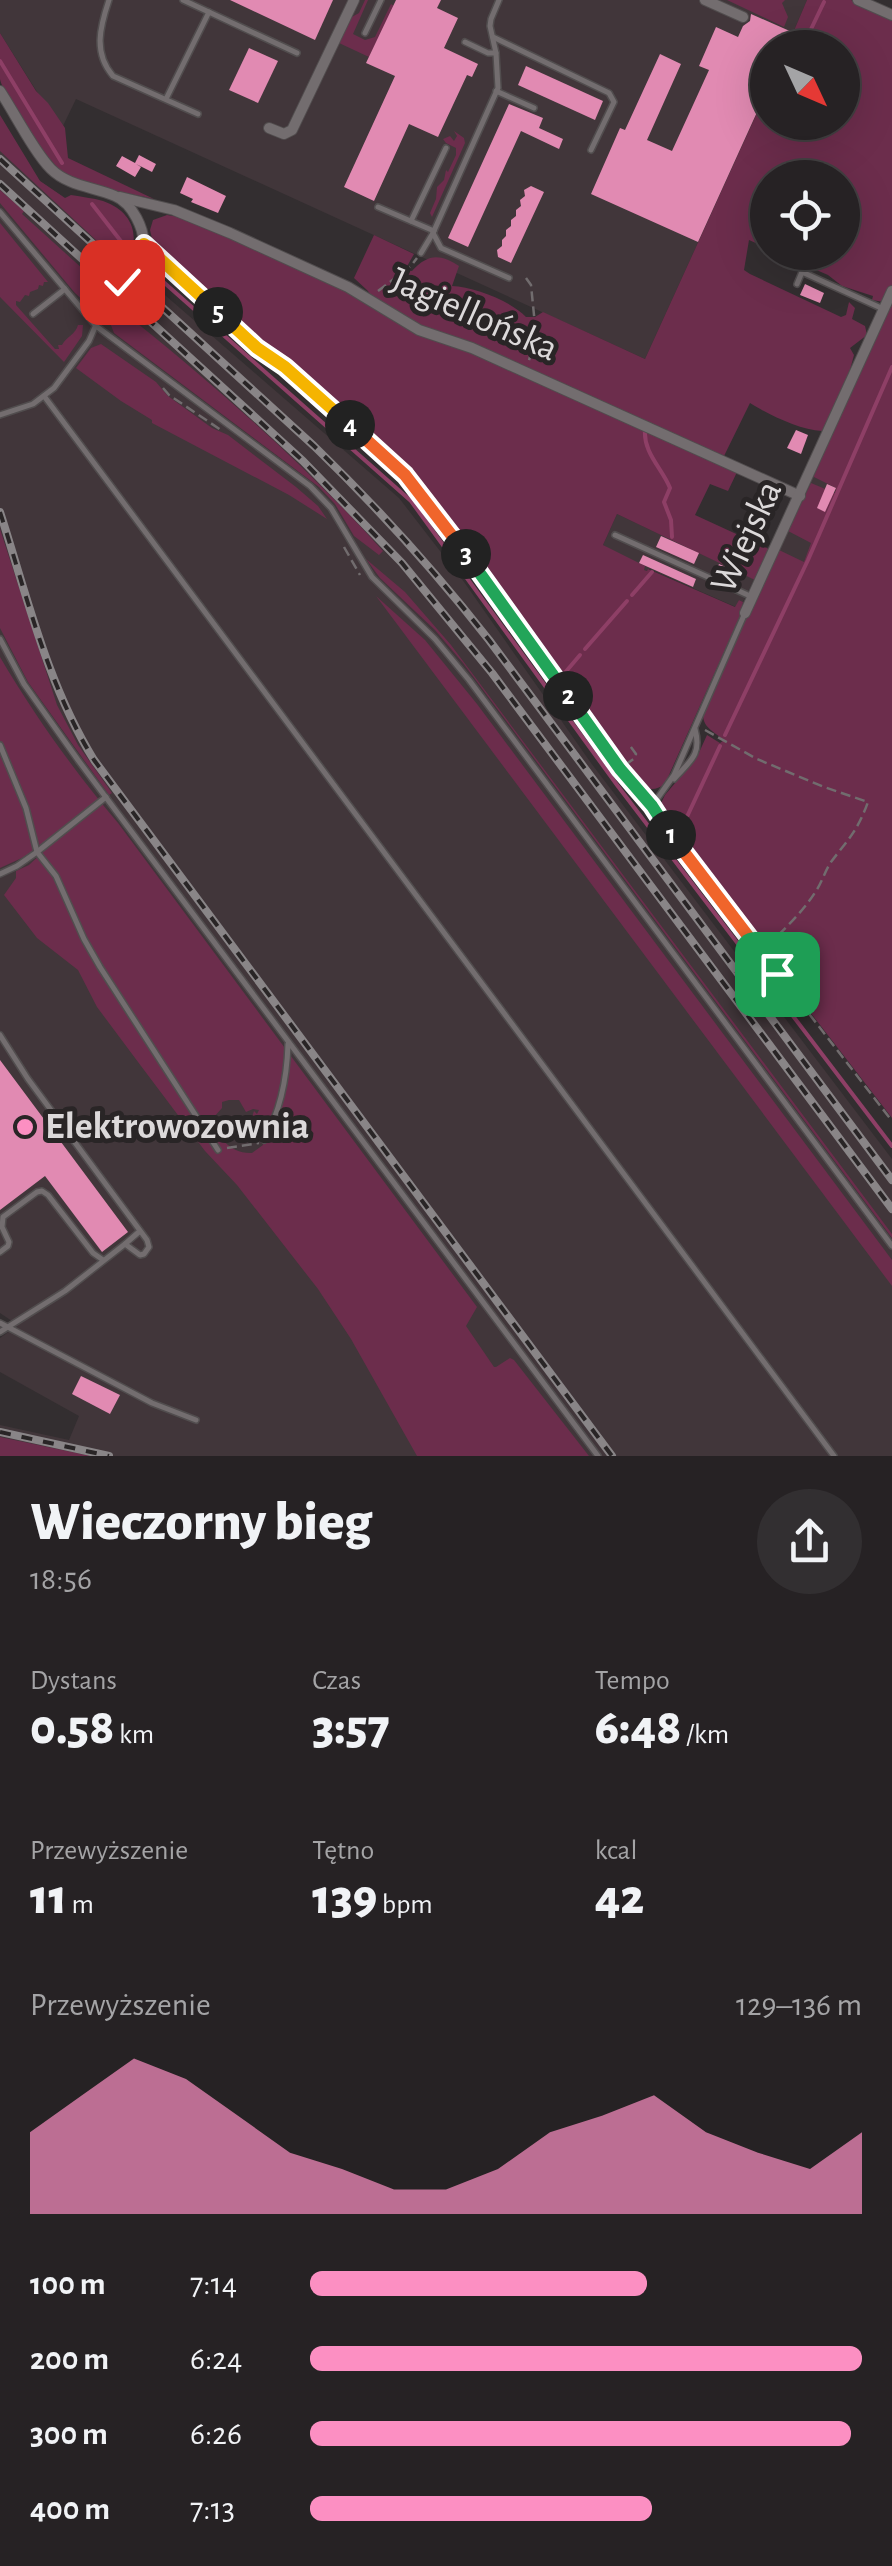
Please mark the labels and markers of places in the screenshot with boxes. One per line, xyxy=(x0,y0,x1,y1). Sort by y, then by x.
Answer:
pin xyxy=(80,240,165,325)
pin: 5 xyxy=(193,287,243,337)
pin: 4 xyxy=(325,400,375,450)
pin: 3 xyxy=(441,529,491,579)
pin: 2 xyxy=(543,671,593,721)
pin: 1 xyxy=(646,810,696,860)
pin xyxy=(735,932,820,1017)
place label: Elektrowozownia xyxy=(45,1108,309,1146)
marker: Elektrowozownia xyxy=(14,1116,36,1138)

